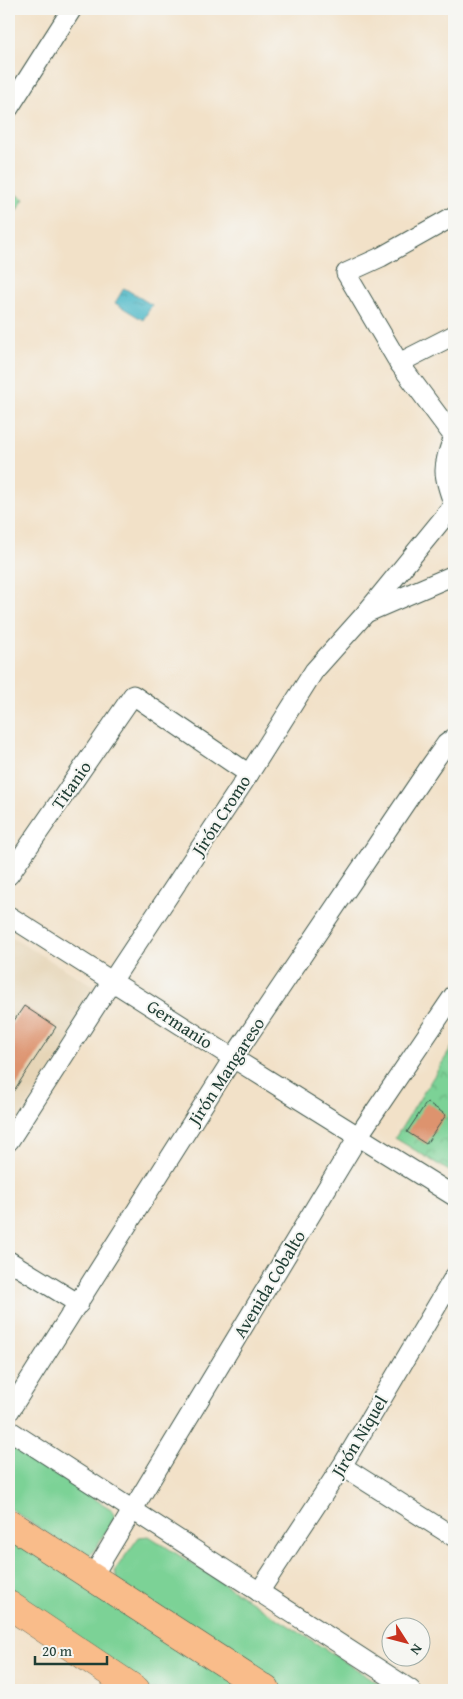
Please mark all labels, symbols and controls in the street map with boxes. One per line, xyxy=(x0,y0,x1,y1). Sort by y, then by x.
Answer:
street label: Titanio xyxy=(44,755,98,815)
street label: Jirón Cromo xyxy=(184,769,257,862)
street label: Germanio xyxy=(142,993,218,1055)
street label: Jirón Mangareso xyxy=(180,1012,271,1132)
street label: Avenida Cobalto xyxy=(226,1225,312,1343)
street label: Jirón Niquel xyxy=(323,1390,394,1484)
north arrow xyxy=(380,1616,430,1666)
scale bar xyxy=(35,1634,108,1666)
text: 20 m xyxy=(42,1640,73,1661)
text: N xyxy=(405,1640,427,1660)

